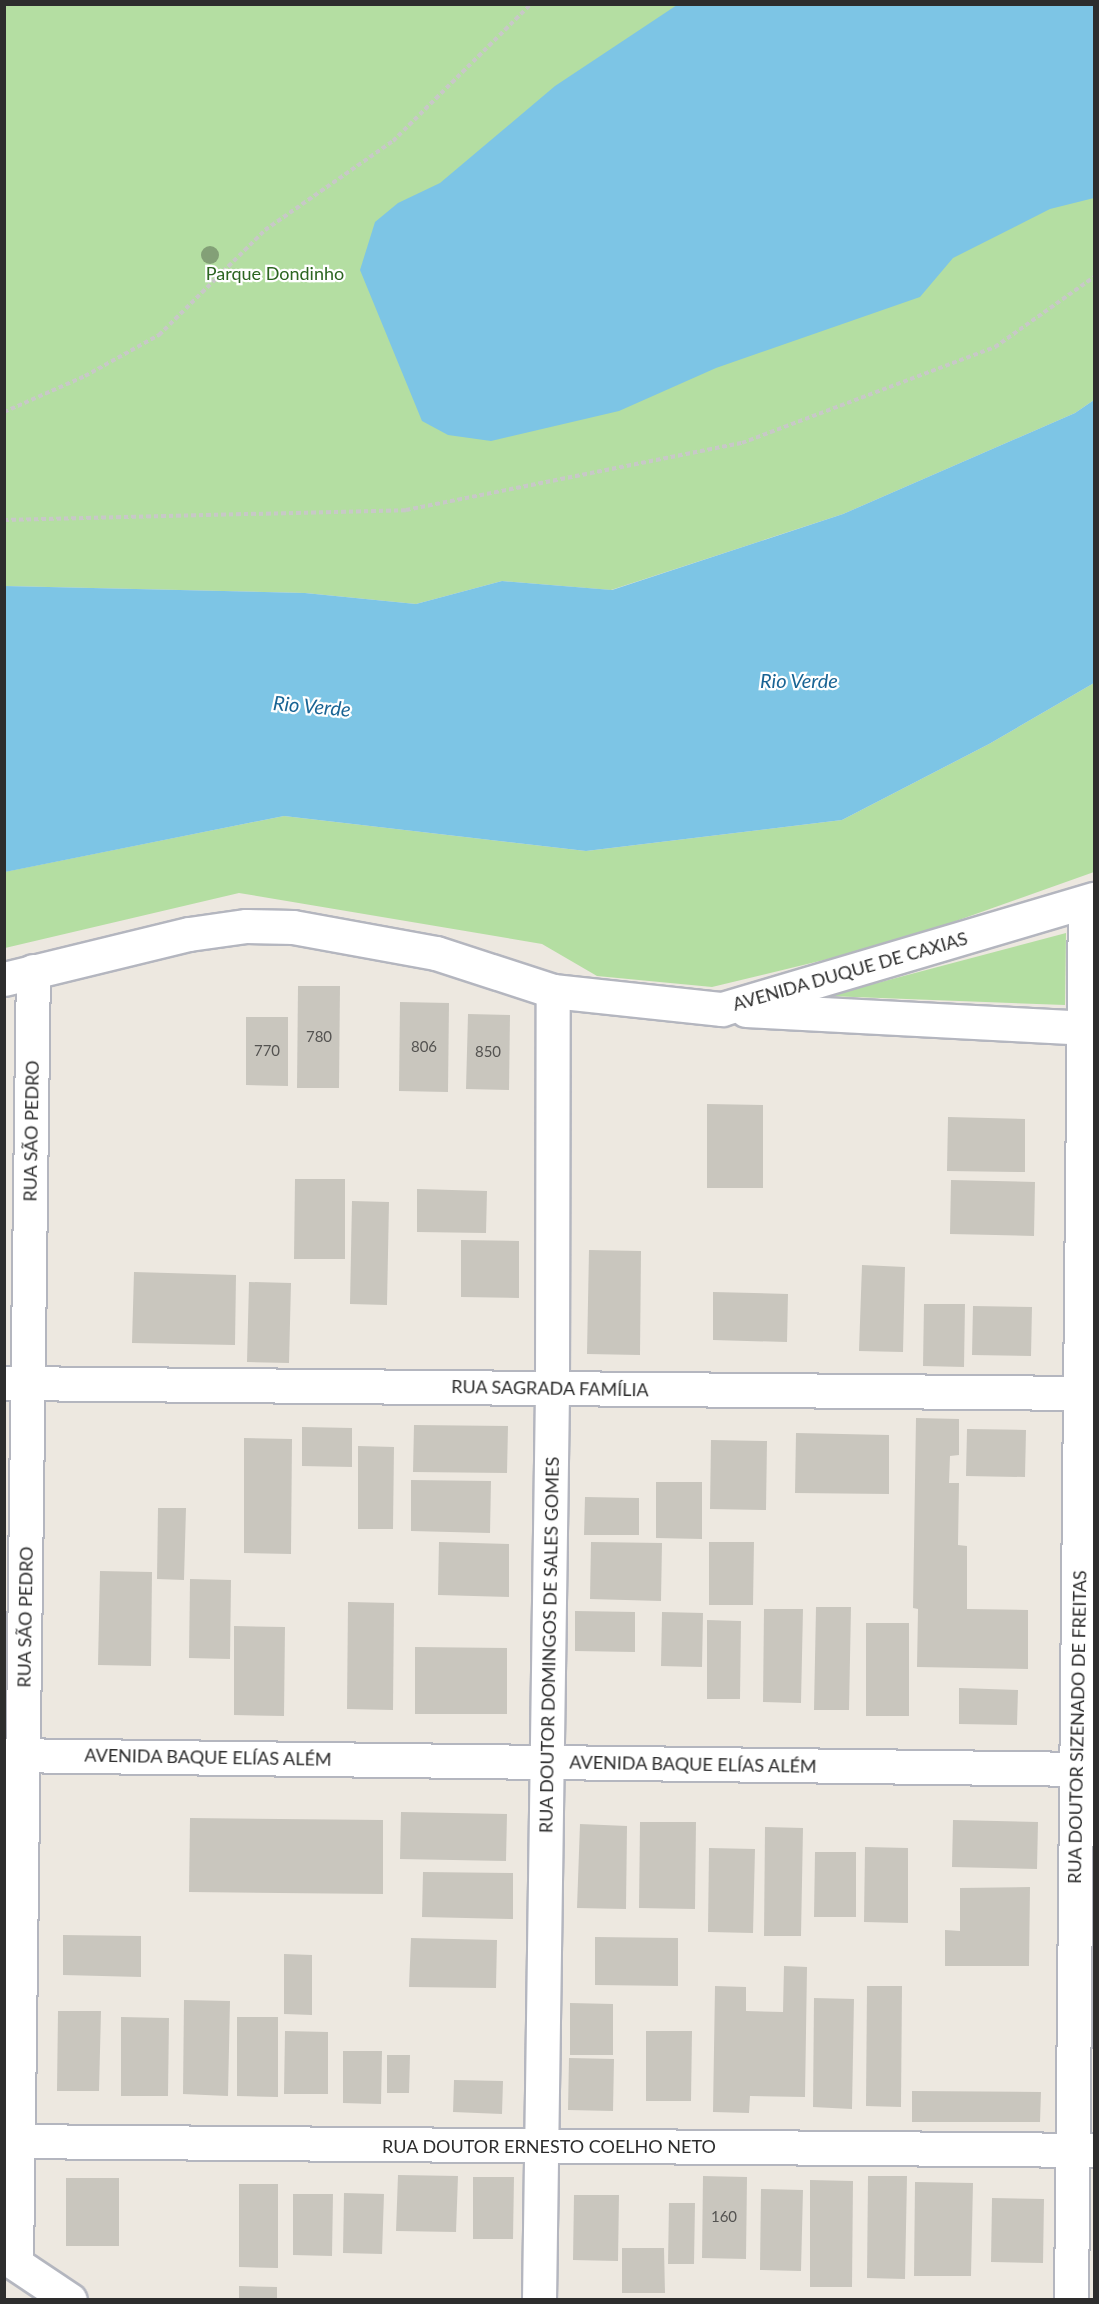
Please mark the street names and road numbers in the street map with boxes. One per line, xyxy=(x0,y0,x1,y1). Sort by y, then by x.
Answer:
street label: AVENIDA DUQUE DE CAXIAS xyxy=(730,927,970,1015)
street label: RUA SÃO PEDRO xyxy=(19,1060,43,1202)
street label: RUA SAGRADA FAMÍLIA xyxy=(451,1375,649,1401)
street label: RUA DOUTOR DOMINGOS DE SALES GOMES xyxy=(535,1456,563,1834)
street label: RUA SÃO PEDRO xyxy=(13,1546,37,1688)
street label: RUA DOUTOR SIZENADO DE FREITAS xyxy=(1063,1570,1091,1884)
street label: AVENIDA BAQUE ELÍAS ALÉM xyxy=(84,1744,332,1770)
street label: AVENIDA BAQUE ELÍAS ALÉM xyxy=(569,1751,817,1777)
street label: RUA DOUTOR ERNESTO COELHO NETO xyxy=(382,2135,716,2157)

